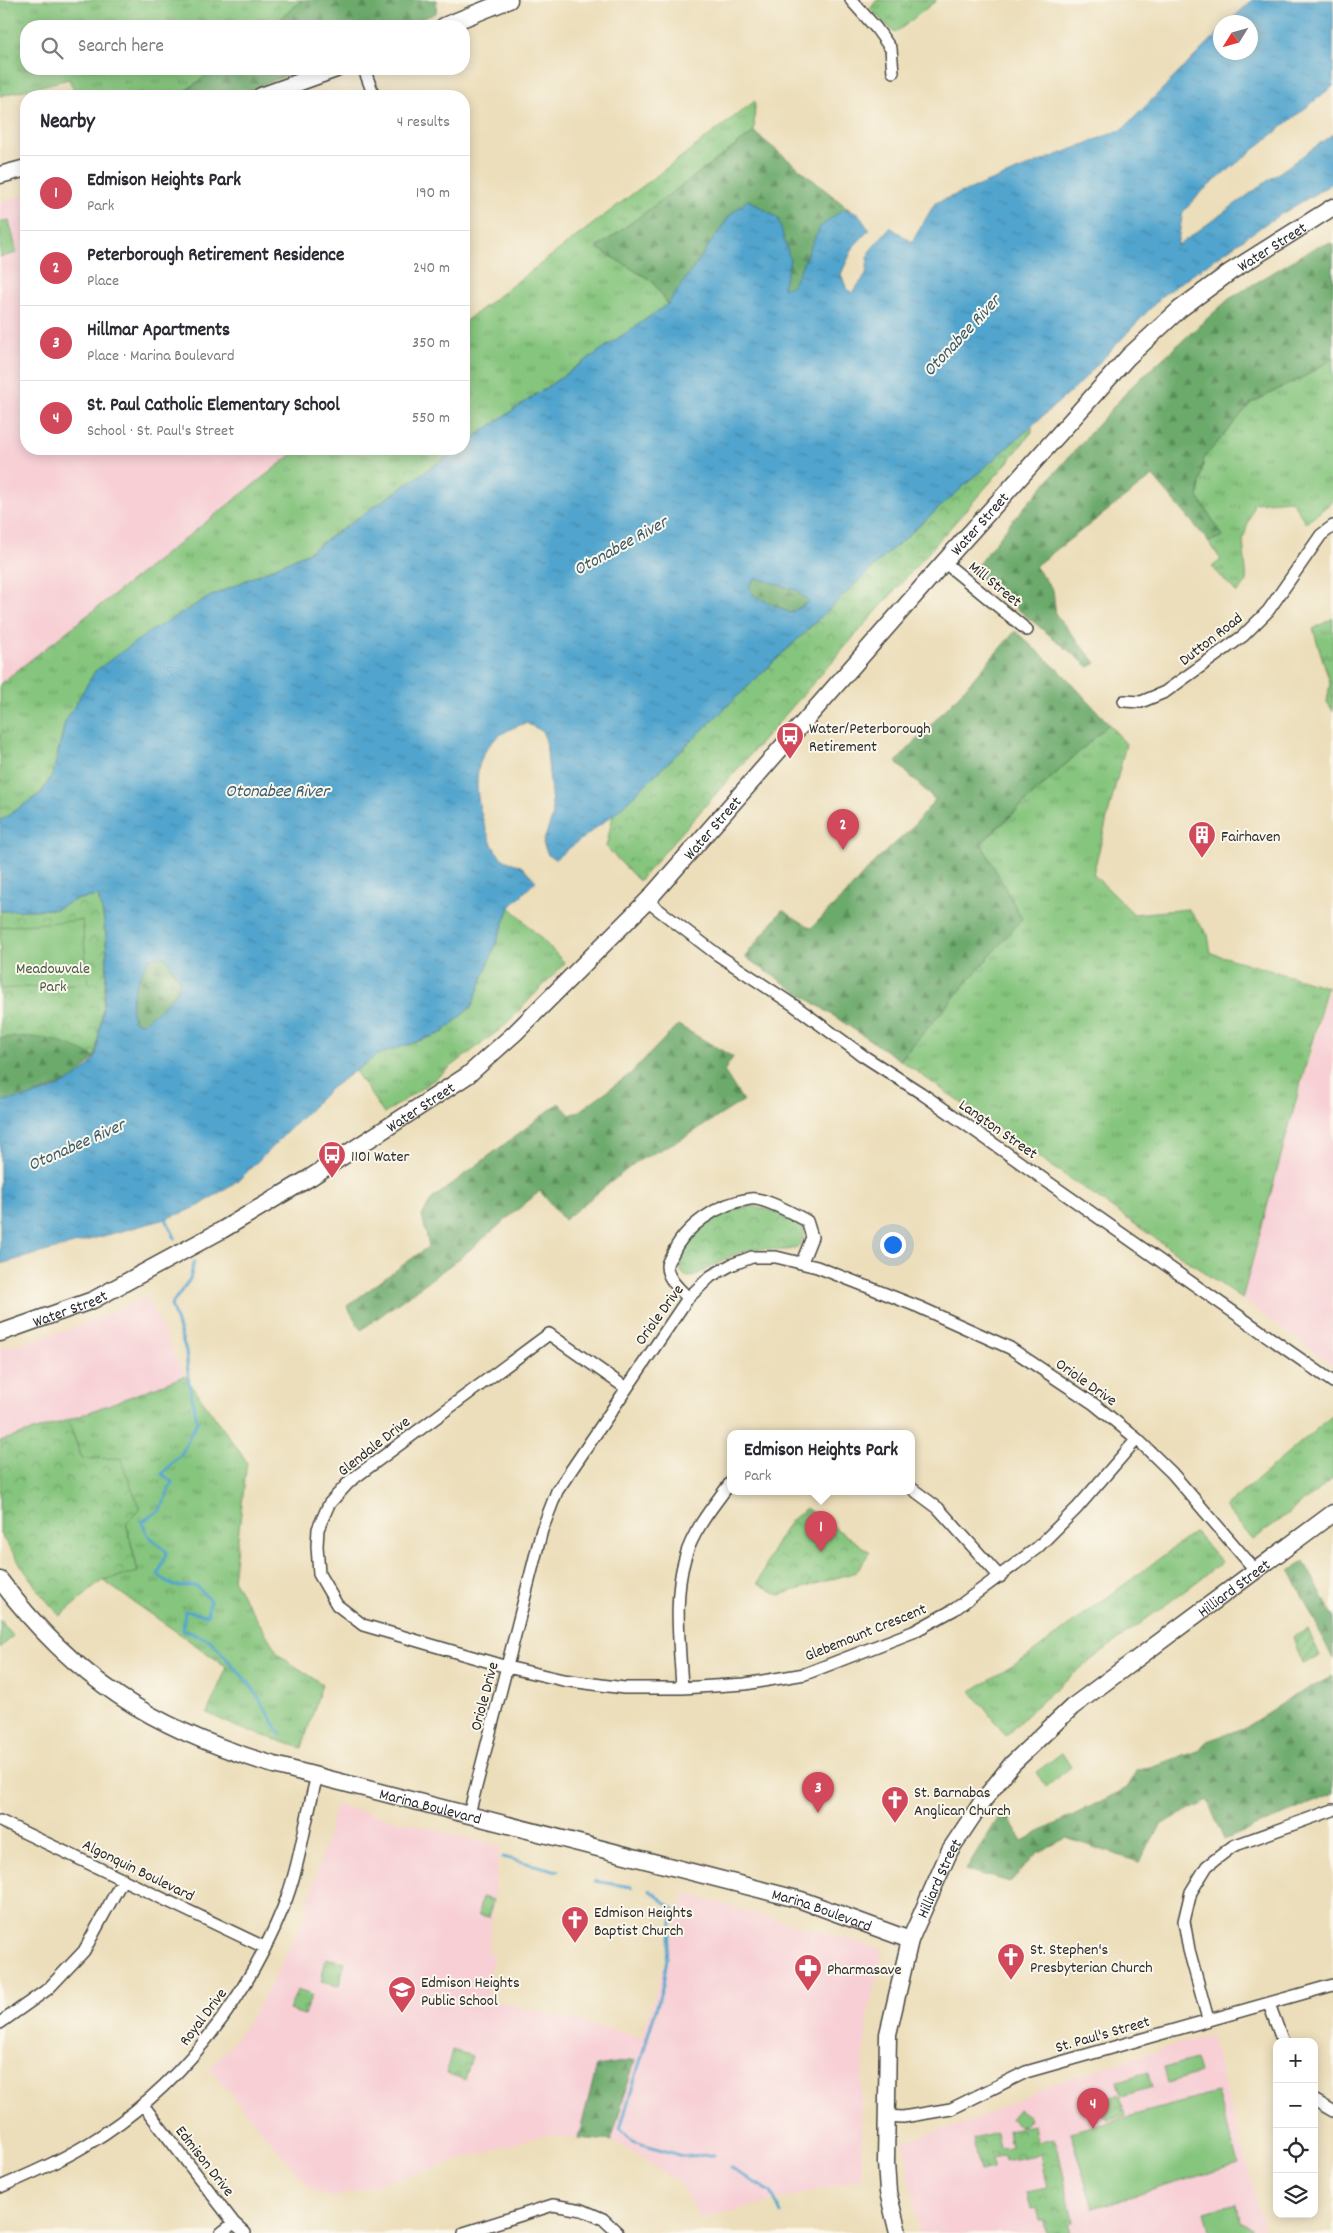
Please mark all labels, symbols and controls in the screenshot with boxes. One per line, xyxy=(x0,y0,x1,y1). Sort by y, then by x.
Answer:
north arrow xyxy=(1213,15,1258,60)
search box xyxy=(20,20,470,75)
icon: search xyxy=(38,34,66,62)
text: Search here xyxy=(78,34,164,61)
text: Nearby xyxy=(40,108,95,138)
text: 4 results xyxy=(397,111,450,134)
text: Edmison Heights Park xyxy=(87,168,241,195)
text: 1 xyxy=(54,182,58,205)
text: 190 m xyxy=(416,182,450,205)
text: Park xyxy=(87,195,114,218)
street label: Water Street xyxy=(1233,217,1312,279)
text: Peterborough Retirement Residence xyxy=(87,243,344,270)
text: 2 xyxy=(53,257,60,280)
text: 240 m xyxy=(413,257,450,280)
text: Place xyxy=(87,270,119,293)
water label: Otonabee River xyxy=(918,289,1009,383)
text: Hillmar Apartments xyxy=(87,318,230,345)
text: 3 xyxy=(52,332,60,355)
text: 350 m xyxy=(412,332,450,355)
text: Place · Marina Boulevard xyxy=(87,345,234,368)
text: St. Paul Catholic Elementary School xyxy=(87,393,340,420)
text: 4 xyxy=(53,407,59,430)
text: 550 m xyxy=(412,407,450,430)
text: School · St. Paul's Street xyxy=(87,420,234,443)
street label: Water Street xyxy=(946,488,1016,561)
water label: Otonabee River xyxy=(570,510,675,583)
street label: Mill Street xyxy=(963,556,1026,614)
street label: Dutton Road xyxy=(1175,608,1248,672)
place label: Water/Peterborough Retirement xyxy=(809,718,931,759)
bus stop icon: Water/Peterborough Retirement xyxy=(775,721,805,760)
water label: Otonabee River xyxy=(225,780,331,805)
street label: Water Street xyxy=(679,792,748,866)
pin: 2 xyxy=(827,809,859,850)
building icon: Fairhaven xyxy=(1187,820,1217,859)
place label: Fairhaven xyxy=(1221,826,1280,849)
park label: Meadowvale Park xyxy=(16,958,90,999)
street label: Water Street xyxy=(382,1077,460,1139)
street label: Langton Street xyxy=(954,1094,1042,1166)
water label: Otonabee River xyxy=(25,1113,132,1179)
bus stop icon: 1101 Water xyxy=(317,1140,347,1179)
place label: 1101 Water xyxy=(351,1146,410,1169)
your location xyxy=(880,1232,906,1258)
street label: Oriole Drive xyxy=(630,1280,690,1351)
street label: Water Street xyxy=(30,1285,112,1335)
street label: Oriole Drive xyxy=(1050,1353,1121,1413)
street label: Glendale Drive xyxy=(333,1411,416,1483)
popup xyxy=(727,1430,915,1495)
text: Edmison Heights Park xyxy=(744,1438,898,1465)
text: Park xyxy=(744,1465,771,1488)
pin: 1 xyxy=(805,1511,837,1552)
street label: Hilliard Street xyxy=(1194,1554,1276,1624)
street label: Glebemount Crescent xyxy=(802,1598,930,1668)
street label: Oriole Drive xyxy=(465,1660,506,1734)
pin: 3 xyxy=(802,1772,834,1813)
place label: St. Barnabas Anglican Church xyxy=(914,1782,1011,1823)
street label: Marina Boulevard xyxy=(377,1783,484,1832)
church icon: St. Barnabas Anglican Church xyxy=(880,1785,910,1824)
street label: Algonquin Boulevard xyxy=(78,1834,198,1908)
street label: Hilliard Street xyxy=(912,1835,969,1922)
street label: Marina Boulevard xyxy=(769,1884,874,1939)
place label: Edmison Heights Baptist Church xyxy=(594,1902,693,1943)
church icon: Edmison Heights Baptist Church xyxy=(560,1905,590,1944)
place label: St. Stephen's Presbyterian Church xyxy=(1030,1939,1153,1980)
church icon: St. Stephen's Presbyterian Church xyxy=(996,1942,1026,1981)
pharmacy icon: Pharmasave xyxy=(793,1953,823,1992)
place label: Pharmasave xyxy=(827,1959,901,1982)
place label: Edmison Heights Public School xyxy=(421,1972,520,2013)
school or university icon: Edmison Heights Public School xyxy=(387,1975,417,2014)
street label: Royal Drive xyxy=(175,1984,233,2051)
street label: St. Paul's Street xyxy=(1053,2011,1153,2060)
map controls xyxy=(1273,2038,1318,2218)
button: + xyxy=(1273,2038,1318,2083)
button: − xyxy=(1273,2083,1318,2128)
pin: 4 xyxy=(1077,2088,1109,2129)
street label: Edmison Drive xyxy=(169,2121,239,2202)
button: locate xyxy=(1273,2128,1318,2173)
button: layers xyxy=(1273,2173,1318,2218)

